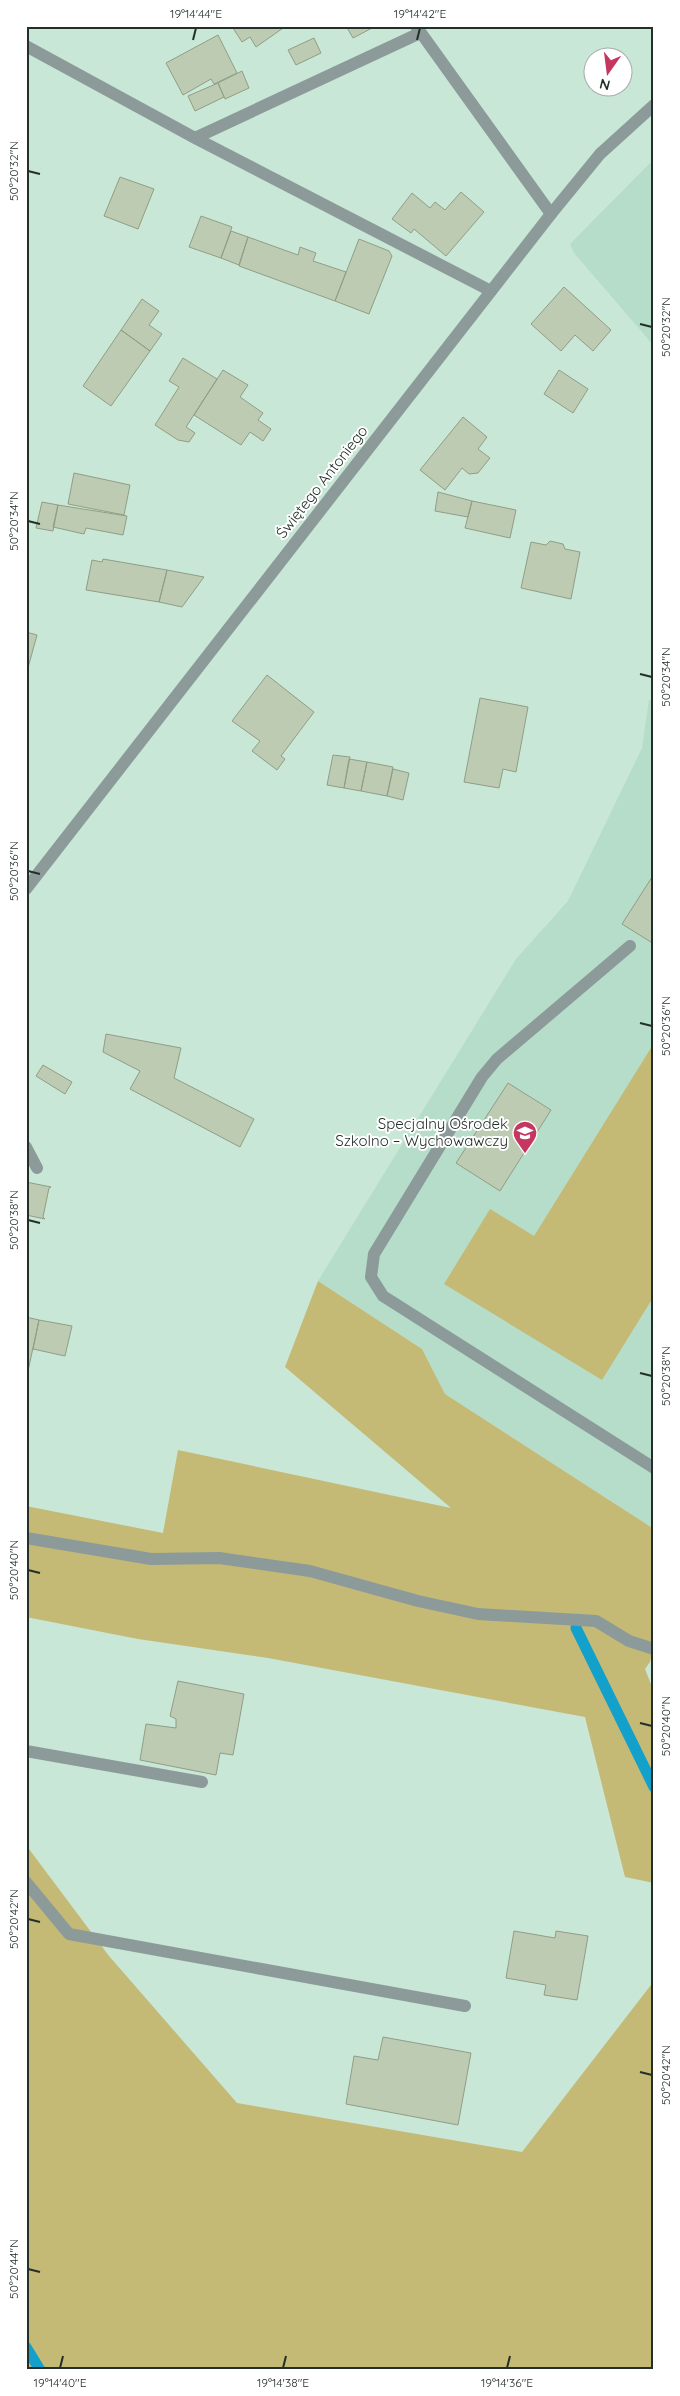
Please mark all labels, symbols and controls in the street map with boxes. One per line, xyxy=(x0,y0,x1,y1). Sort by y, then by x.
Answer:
text: 19°14'44"E xyxy=(170,6,222,21)
text: 19°14'42"E xyxy=(394,6,446,21)
north arrow xyxy=(582,48,632,98)
text: N xyxy=(598,75,612,95)
text: 50°20'32"N xyxy=(6,141,21,201)
text: 50°20'32"N xyxy=(658,297,673,357)
street label: Świętego Antoniego xyxy=(272,422,372,542)
text: 50°20'34"N xyxy=(6,491,21,551)
text: 50°20'34"N xyxy=(658,647,673,707)
text: 50°20'36"N xyxy=(6,841,21,901)
text: 50°20'36"N xyxy=(658,996,673,1056)
place label: Specjalny Ośrodek Szkolno – Wychowawczy xyxy=(335,1114,508,1150)
school or university icon: Specjalny Ośrodek Szkolno – Wychowawczy xyxy=(512,1120,538,1154)
text: 50°20'38"N xyxy=(6,1190,21,1250)
text: 50°20'38"N xyxy=(658,1346,673,1406)
text: 50°20'40"N xyxy=(6,1540,21,1600)
text: 50°20'40"N xyxy=(658,1696,673,1756)
text: 50°20'42"N xyxy=(6,1889,21,1949)
text: 50°20'42"N xyxy=(658,2045,673,2105)
text: 50°20'44"N xyxy=(6,2239,21,2299)
text: 19°14'40"E xyxy=(34,2375,87,2390)
text: 19°14'38"E xyxy=(257,2375,309,2390)
text: 19°14'36"E xyxy=(481,2375,533,2390)

